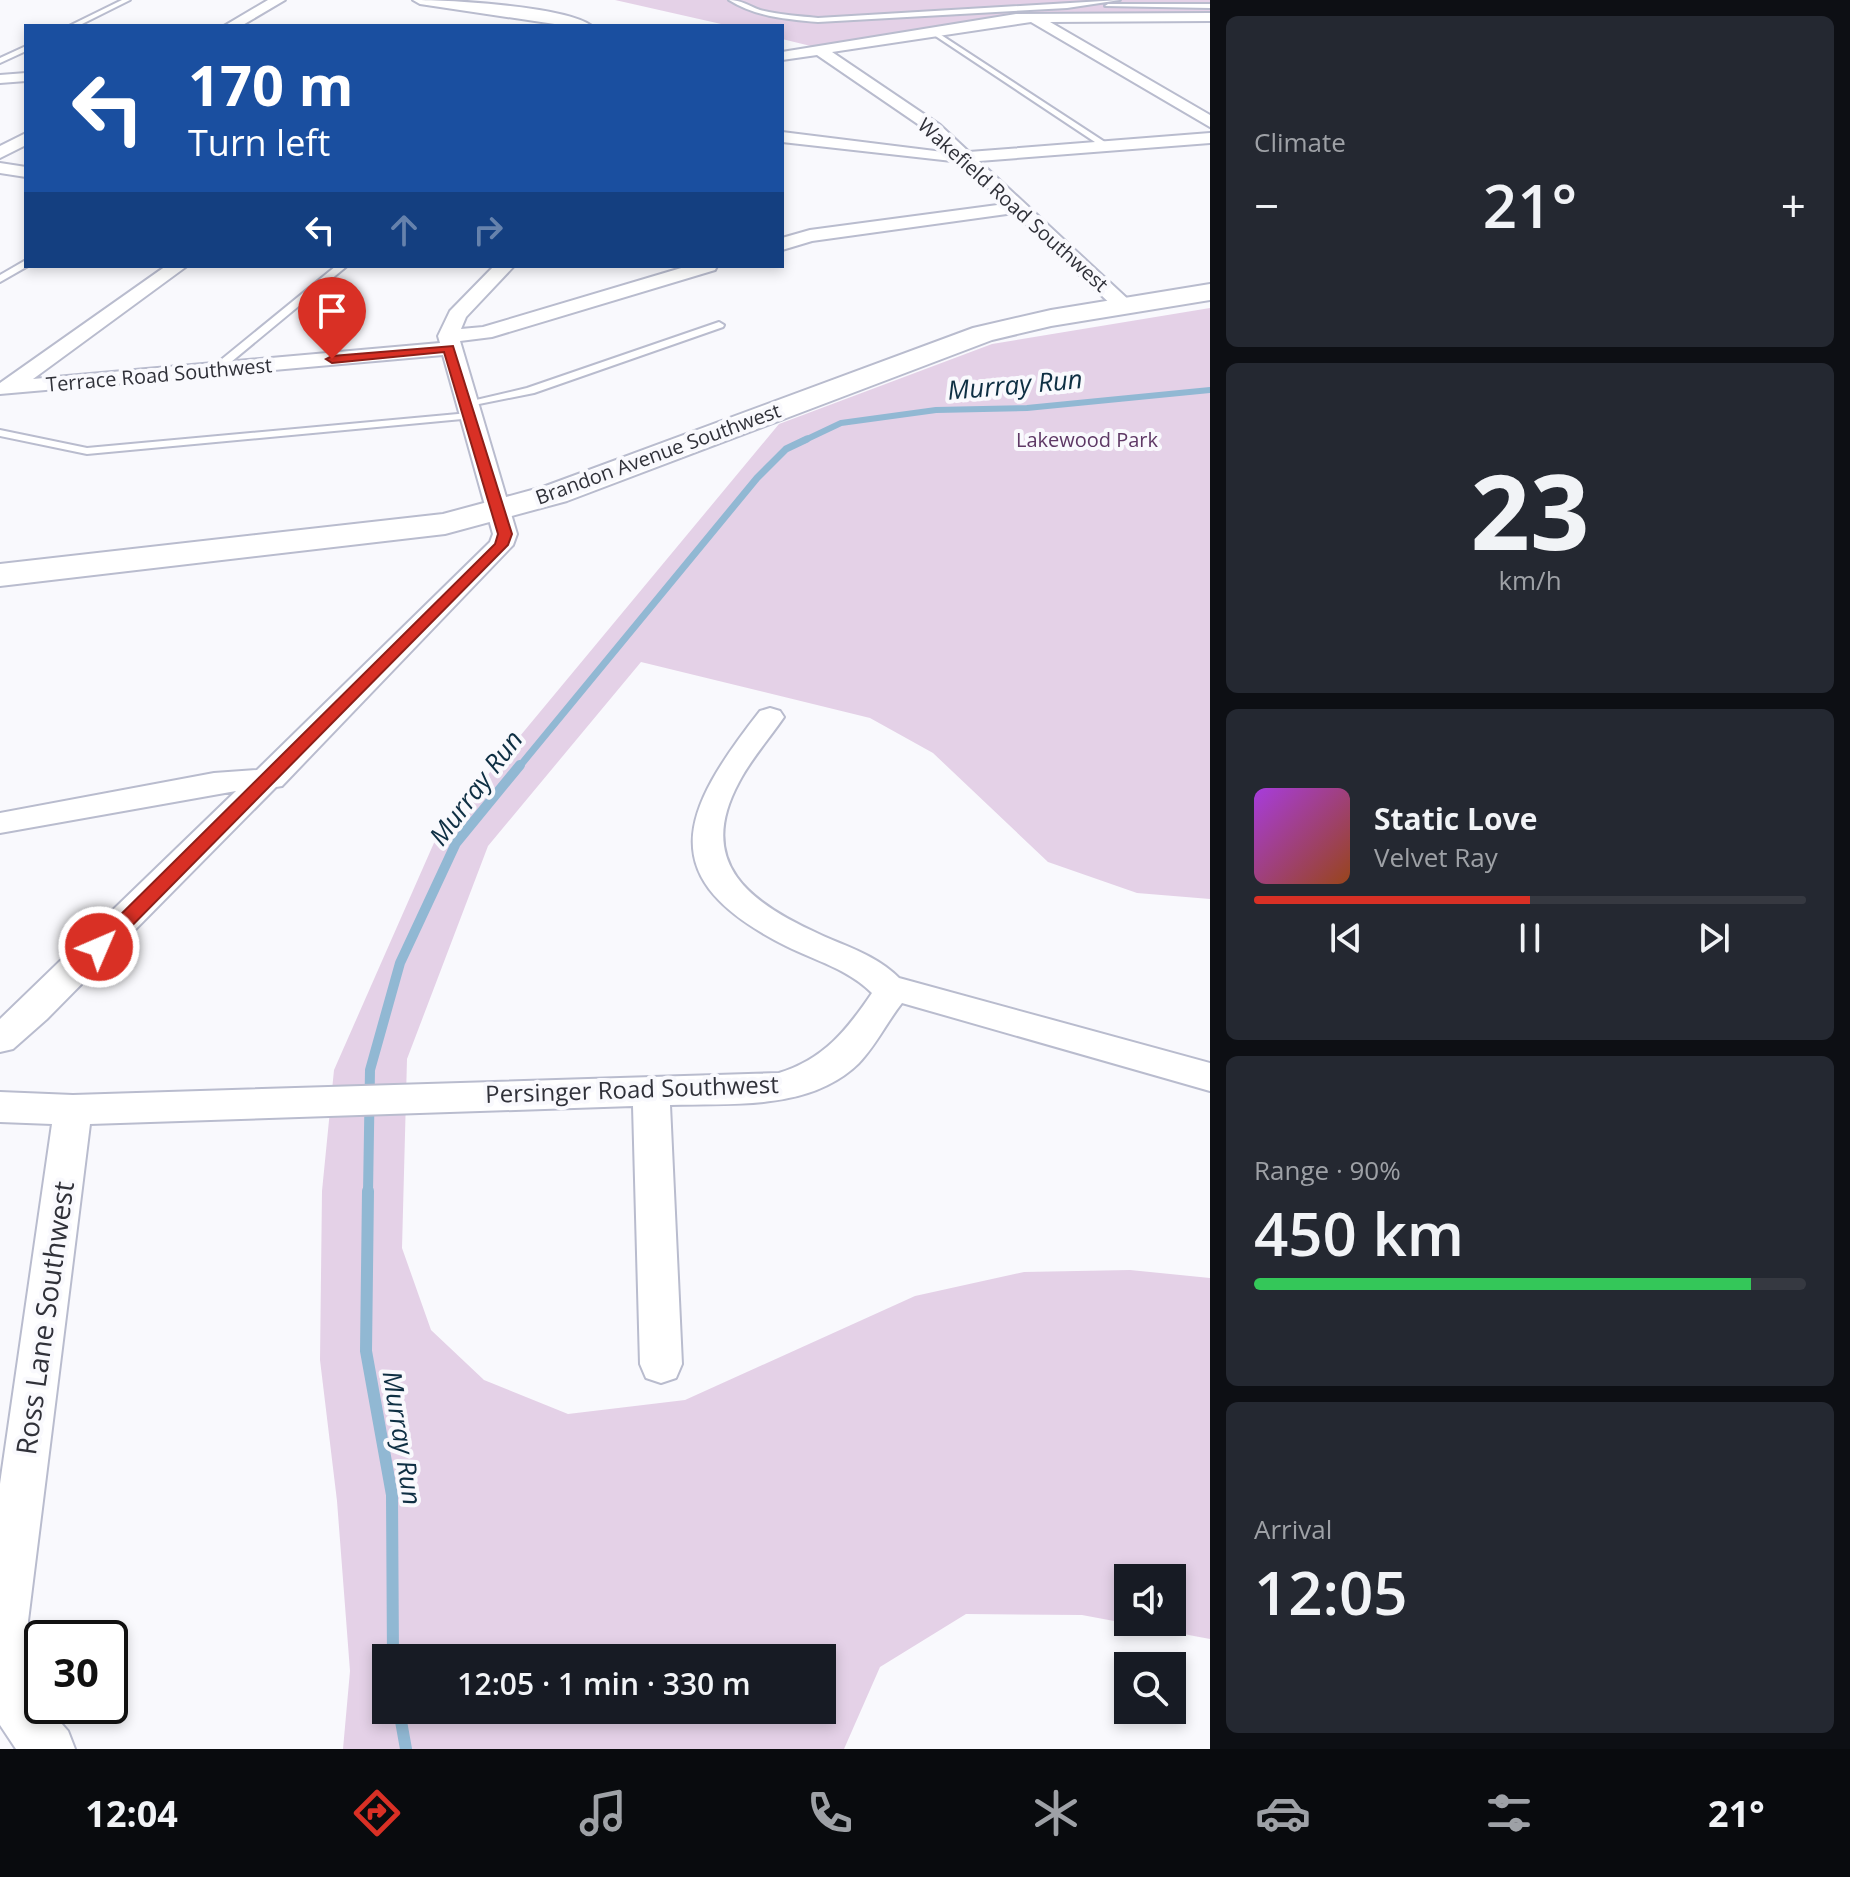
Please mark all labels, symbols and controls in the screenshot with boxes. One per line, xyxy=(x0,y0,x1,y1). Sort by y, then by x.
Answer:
text: 170 m xyxy=(188,46,354,122)
icon: left xyxy=(56,56,160,160)
street label: Wakefield Road Southwest xyxy=(912,112,1114,298)
text: Turn left xyxy=(188,118,330,167)
text: Climate xyxy=(1254,124,1346,160)
text: 21° xyxy=(1483,164,1577,246)
text: − xyxy=(1254,175,1279,235)
text: + xyxy=(1781,175,1806,235)
icon: left xyxy=(298,208,342,252)
icon: ahead xyxy=(382,208,426,252)
icon: right xyxy=(466,208,510,252)
pin xyxy=(298,277,366,359)
icon: arrive xyxy=(310,289,354,333)
street label: Terrace Road Southwest xyxy=(45,351,273,398)
water label: Murray Run xyxy=(946,360,1084,408)
street label: Brandon Avenue Southwest xyxy=(531,397,784,511)
park label: Lakewood Park xyxy=(1016,426,1159,453)
text: 23 xyxy=(1471,439,1589,580)
text: km/h xyxy=(1498,562,1562,598)
water label: Murray Run xyxy=(420,722,530,852)
text: Static Love xyxy=(1374,798,1537,839)
text: Velvet Ray xyxy=(1374,839,1498,875)
position arrow xyxy=(57,905,141,989)
icon: previous xyxy=(1324,916,1368,960)
icon: pause xyxy=(1508,916,1552,960)
icon: next xyxy=(1692,916,1736,960)
street label: Persinger Road Southwest xyxy=(485,1067,779,1110)
text: Range · 90% xyxy=(1254,1152,1401,1188)
street label: Ross Lane Southwest xyxy=(6,1179,82,1457)
text: 450 km xyxy=(1254,1192,1464,1274)
water label: Murray Run xyxy=(375,1368,431,1508)
text: Arrival xyxy=(1254,1511,1332,1547)
text: 12:05 xyxy=(1254,1551,1408,1633)
map controls xyxy=(1114,1564,1186,1724)
button: sound xyxy=(1114,1564,1186,1636)
speed limit sign: 30 xyxy=(24,1620,128,1724)
button: search xyxy=(1114,1652,1186,1724)
text: 12:05 · 1 min · 330 m xyxy=(457,1663,751,1704)
icon: directions xyxy=(349,1785,405,1841)
icon: music xyxy=(575,1785,631,1841)
icon: phone xyxy=(802,1785,858,1841)
icon: climate xyxy=(1028,1785,1084,1841)
icon: car xyxy=(1255,1785,1311,1841)
icon: filters xyxy=(1481,1785,1537,1841)
text: 12:04 xyxy=(85,1789,178,1838)
text: 21° xyxy=(1708,1789,1765,1838)

